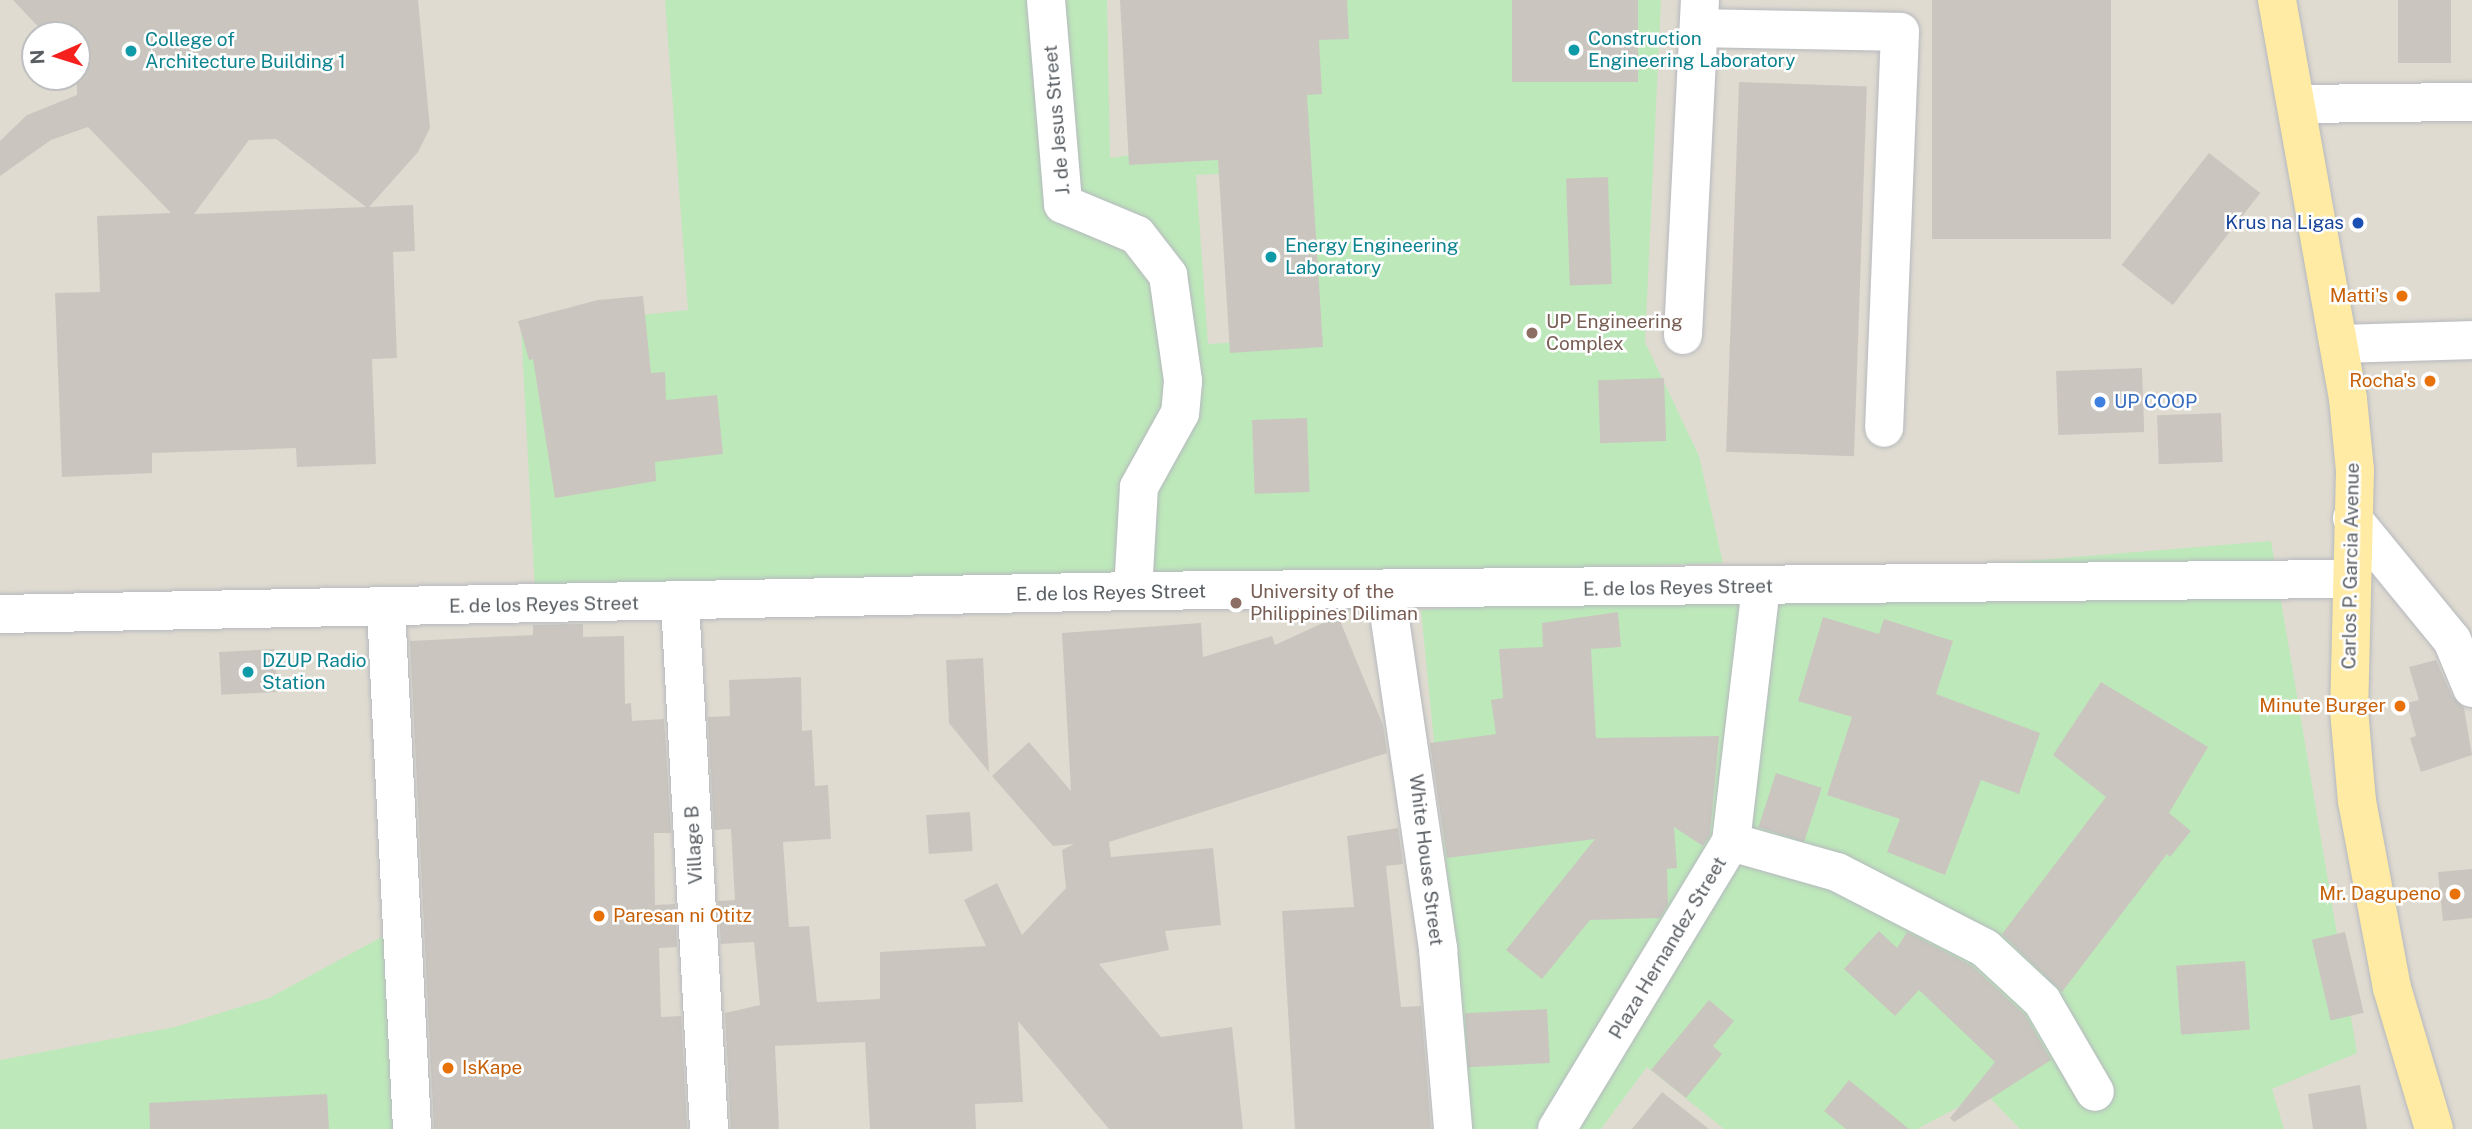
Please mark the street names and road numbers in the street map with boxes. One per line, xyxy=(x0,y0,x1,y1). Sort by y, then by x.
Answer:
street label: J. de Jesus Street xyxy=(1039,44,1075,196)
street label: Carlos P. Garcia Avenue xyxy=(2338,462,2364,670)
street label: E. de los Reyes Street xyxy=(1582,575,1774,601)
street label: E. de los Reyes Street xyxy=(1015,580,1207,606)
street label: E. de los Reyes Street xyxy=(448,592,640,618)
street label: White House Street xyxy=(1404,773,1448,947)
street label: Village B xyxy=(681,805,707,885)
street label: Plaza Hernandez Street xyxy=(1604,853,1732,1043)

